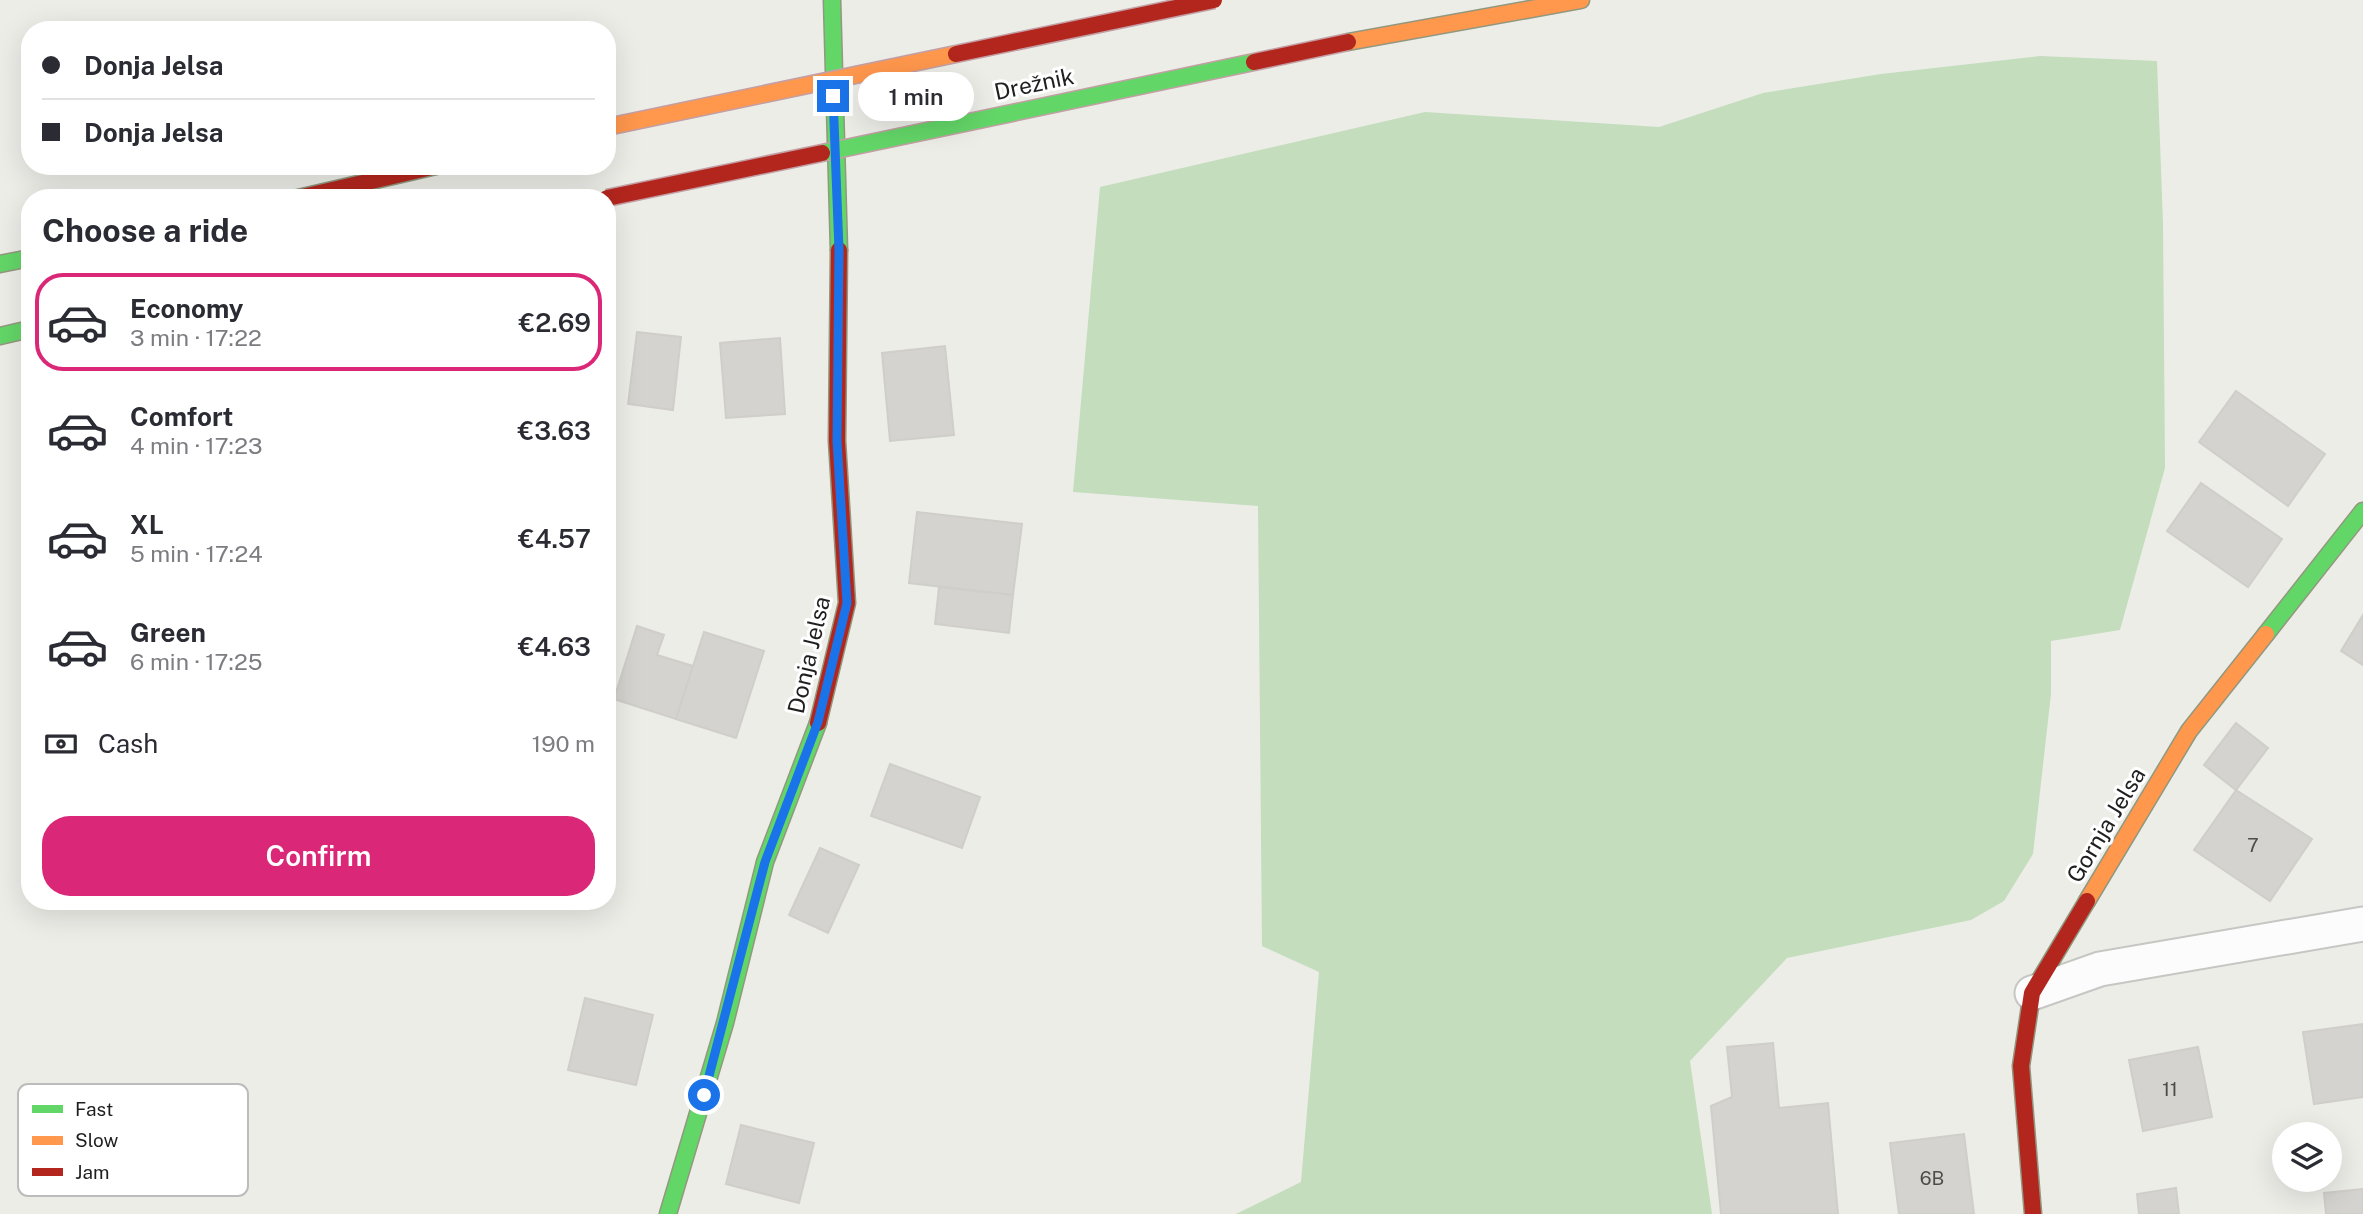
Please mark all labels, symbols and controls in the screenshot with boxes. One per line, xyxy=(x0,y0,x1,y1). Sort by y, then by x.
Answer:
text: Donja Jelsa xyxy=(84,50,223,81)
street label: Drežnik xyxy=(992,62,1076,105)
callout: 1 min xyxy=(858,72,973,120)
route end xyxy=(817,80,849,112)
text: 1 min xyxy=(889,83,943,110)
text: Donja Jelsa xyxy=(84,117,223,148)
text: Choose a ride xyxy=(42,212,248,249)
icon: car xyxy=(46,291,109,354)
text: Economy xyxy=(130,293,243,324)
text: €2.69 xyxy=(519,307,591,338)
text: 3 min · 17:22 xyxy=(130,324,262,351)
icon: car xyxy=(46,399,109,462)
text: Comfort xyxy=(130,401,233,432)
text: €3.63 xyxy=(518,415,591,446)
text: 4 min · 17:23 xyxy=(130,432,262,459)
icon: car xyxy=(46,507,109,570)
text: XL xyxy=(130,509,164,540)
text: €4.57 xyxy=(518,523,591,554)
text: 5 min · 17:24 xyxy=(130,540,263,567)
street label: Donja Jelsa xyxy=(782,594,835,716)
icon: car xyxy=(46,615,109,678)
text: Green xyxy=(130,617,206,648)
text: €4.63 xyxy=(518,631,591,662)
text: 6 min · 17:25 xyxy=(130,648,262,675)
icon: cash xyxy=(42,725,80,763)
text: Cash xyxy=(98,728,158,759)
text: 190 m xyxy=(532,730,595,757)
street label: Gornja Jelsa xyxy=(2061,762,2150,887)
button: Confirm xyxy=(42,816,595,896)
house number: 7 xyxy=(2247,834,2259,856)
house number: 11 xyxy=(2162,1078,2178,1100)
route start xyxy=(688,1079,720,1111)
legend xyxy=(18,1084,248,1196)
text: Fast xyxy=(75,1098,113,1120)
map controls xyxy=(2272,1122,2342,1192)
button: layers xyxy=(2272,1122,2342,1192)
text: Slow xyxy=(75,1129,119,1151)
text: Jam xyxy=(75,1161,109,1183)
house number: 6B xyxy=(1920,1167,1944,1189)

